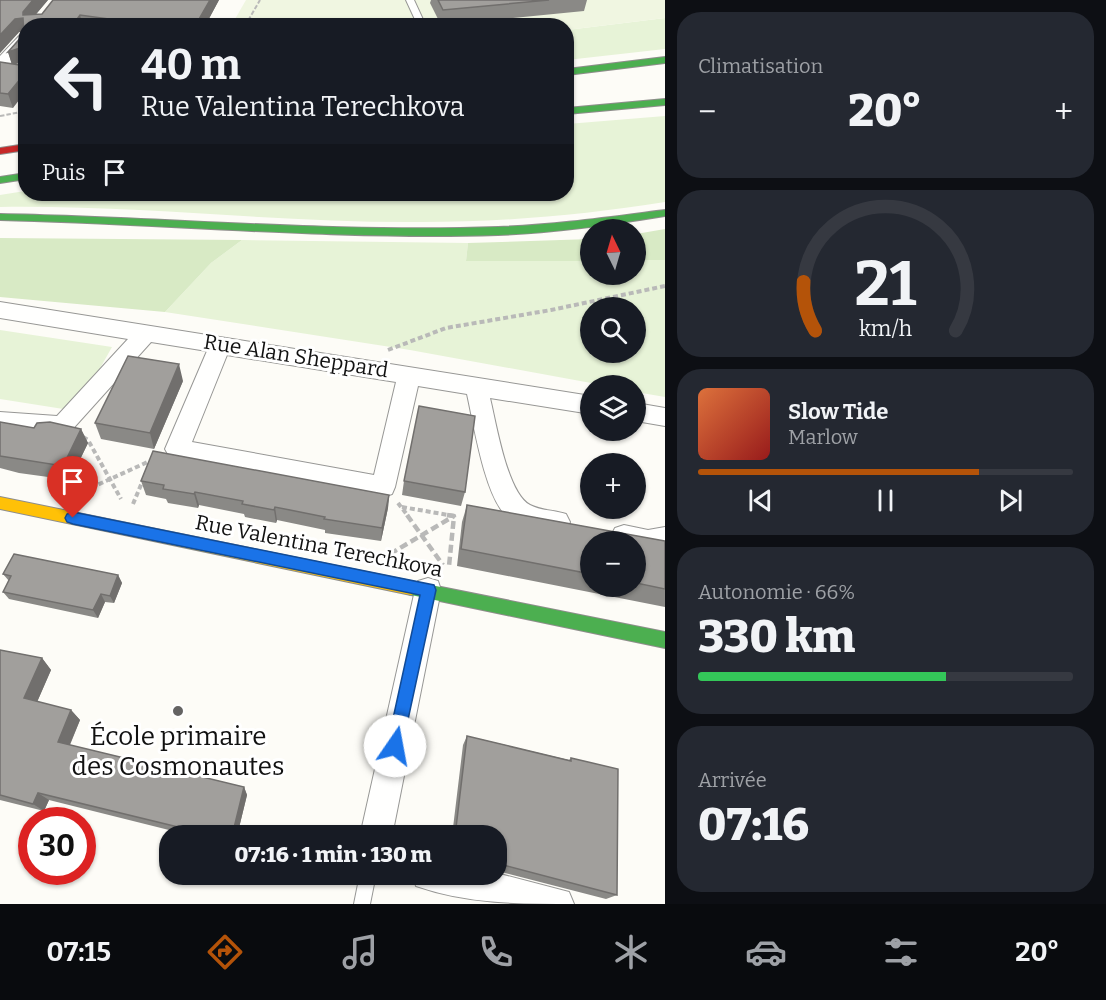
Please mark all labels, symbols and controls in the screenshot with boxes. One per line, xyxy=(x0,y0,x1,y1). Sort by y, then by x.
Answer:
text: 40 m xyxy=(141,40,241,90)
icon: left xyxy=(42,42,120,120)
text: Climatisation xyxy=(698,54,823,78)
text: 20° xyxy=(848,84,922,138)
text: Rue Valentina Terechkova xyxy=(141,91,464,123)
text: − xyxy=(698,92,716,132)
text: + xyxy=(1054,92,1073,132)
icon: arrive xyxy=(98,156,131,189)
text: Puis xyxy=(42,159,86,186)
north arrow xyxy=(580,219,646,285)
map controls xyxy=(580,219,646,597)
text: 21 xyxy=(854,247,917,322)
button: search xyxy=(580,297,646,363)
text: km/h xyxy=(859,316,912,342)
street label: Rue Alan Sheppard xyxy=(202,329,390,383)
button: layers xyxy=(580,375,646,441)
text: Slow Tide xyxy=(788,398,888,425)
text: Marlow xyxy=(788,425,858,449)
button: + xyxy=(580,453,646,519)
pin xyxy=(47,456,98,518)
icon: arrive xyxy=(56,465,89,498)
icon: previous xyxy=(744,484,777,517)
icon: pause xyxy=(869,484,902,517)
icon: next xyxy=(994,484,1027,517)
street label: Rue Valentina Terechkova xyxy=(193,509,445,583)
button: − xyxy=(580,531,646,597)
text: Autonomie · 66% xyxy=(698,580,855,604)
text: 330 km xyxy=(698,610,855,664)
marker: École primaire des Cosmonautes xyxy=(171,704,185,718)
position arrow xyxy=(363,714,427,778)
place label: École primaire des Cosmonautes xyxy=(72,721,284,782)
text: Arrivée xyxy=(698,768,767,792)
text: 07:16 xyxy=(698,798,809,852)
speed limit sign: 30 xyxy=(18,807,96,885)
text: 07:16 · 1 min · 130 m xyxy=(234,841,432,868)
icon: directions xyxy=(204,931,246,973)
icon: music xyxy=(339,931,381,973)
icon: phone xyxy=(475,931,517,973)
icon: climate xyxy=(610,931,652,973)
icon: car xyxy=(745,931,787,973)
icon: filters xyxy=(880,931,922,973)
text: 07:15 xyxy=(47,936,111,968)
text: 20° xyxy=(1015,936,1059,968)

